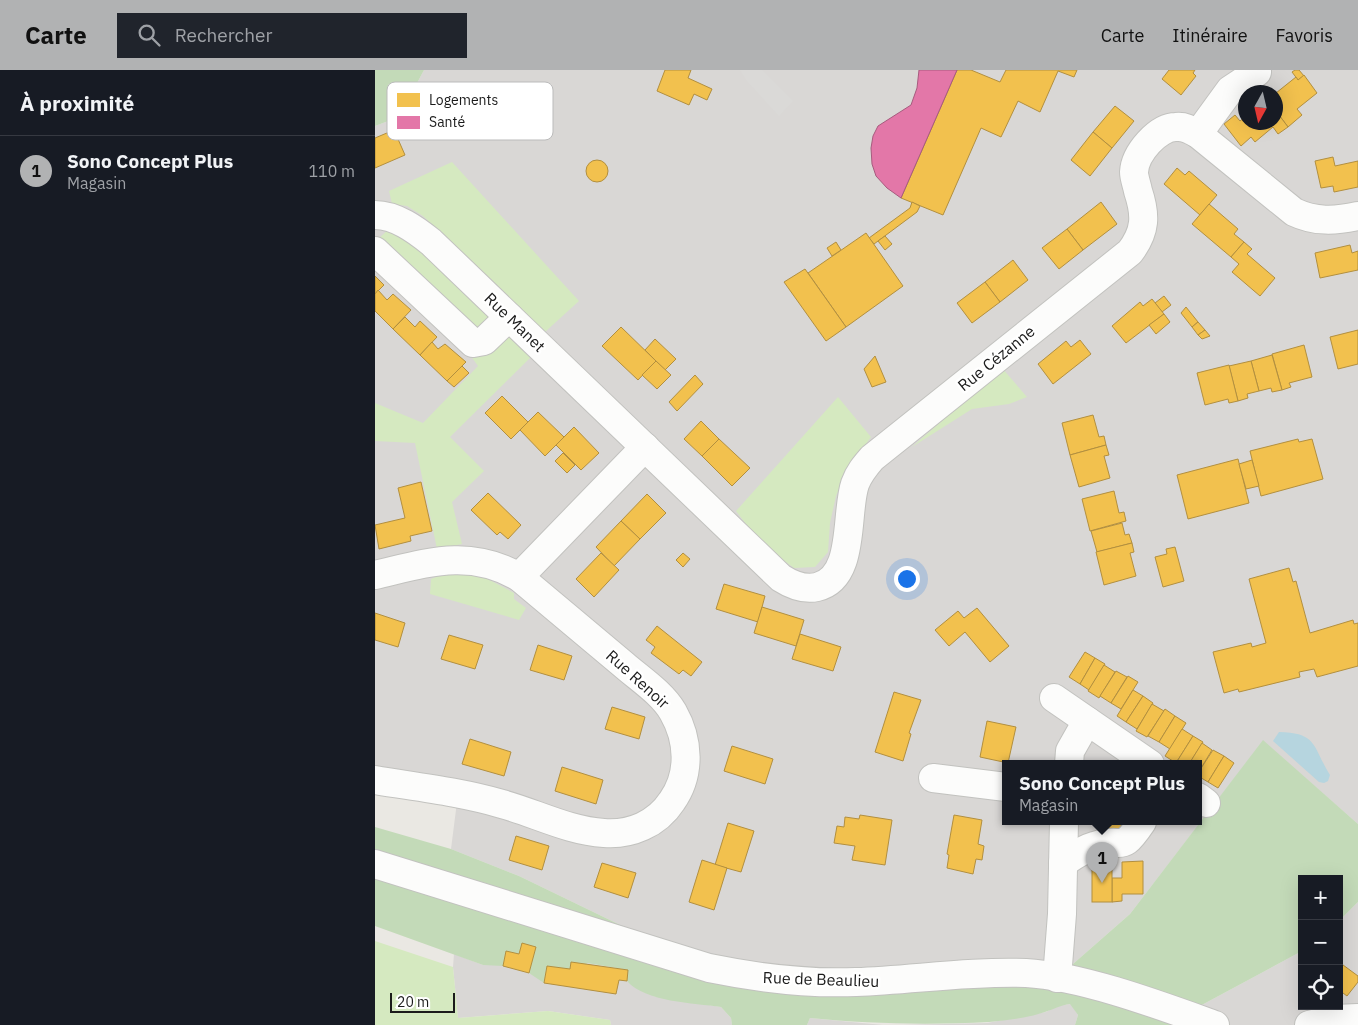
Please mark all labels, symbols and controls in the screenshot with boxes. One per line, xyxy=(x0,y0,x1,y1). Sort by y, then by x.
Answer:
search box xyxy=(117,13,467,58)
text: Carte xyxy=(25,19,87,51)
icon: search xyxy=(135,21,163,49)
text: Rechercher xyxy=(175,23,272,47)
text: Carte xyxy=(1101,24,1144,47)
text: Itinéraire xyxy=(1172,24,1248,47)
text: Favoris xyxy=(1276,24,1333,47)
legend xyxy=(387,82,553,140)
north arrow xyxy=(1238,85,1283,130)
text: À proximité xyxy=(20,89,134,117)
text: Logements xyxy=(429,91,498,109)
text: Santé xyxy=(429,113,465,131)
text: Sono Concept Plus xyxy=(67,149,233,173)
text: 1 xyxy=(31,161,41,181)
text: 110 m xyxy=(308,161,355,181)
text: Magasin xyxy=(67,173,126,193)
street label: Rue Manet xyxy=(480,288,550,356)
street label: Rue Cézanne xyxy=(953,321,1039,395)
your location xyxy=(894,566,920,592)
street label: Rue Renoir xyxy=(602,645,674,713)
popup xyxy=(1002,760,1202,825)
text: Sono Concept Plus xyxy=(1019,771,1185,795)
text: Magasin xyxy=(1019,795,1078,815)
pin: 1 xyxy=(1086,842,1118,883)
map controls xyxy=(1298,875,1343,1010)
button: + xyxy=(1298,875,1343,920)
button: − xyxy=(1298,920,1343,965)
button: locate xyxy=(1298,965,1343,1010)
street label: Rue de Beaulieu xyxy=(762,967,880,991)
scale bar xyxy=(390,990,455,1013)
text: 20 m xyxy=(397,993,429,1011)

